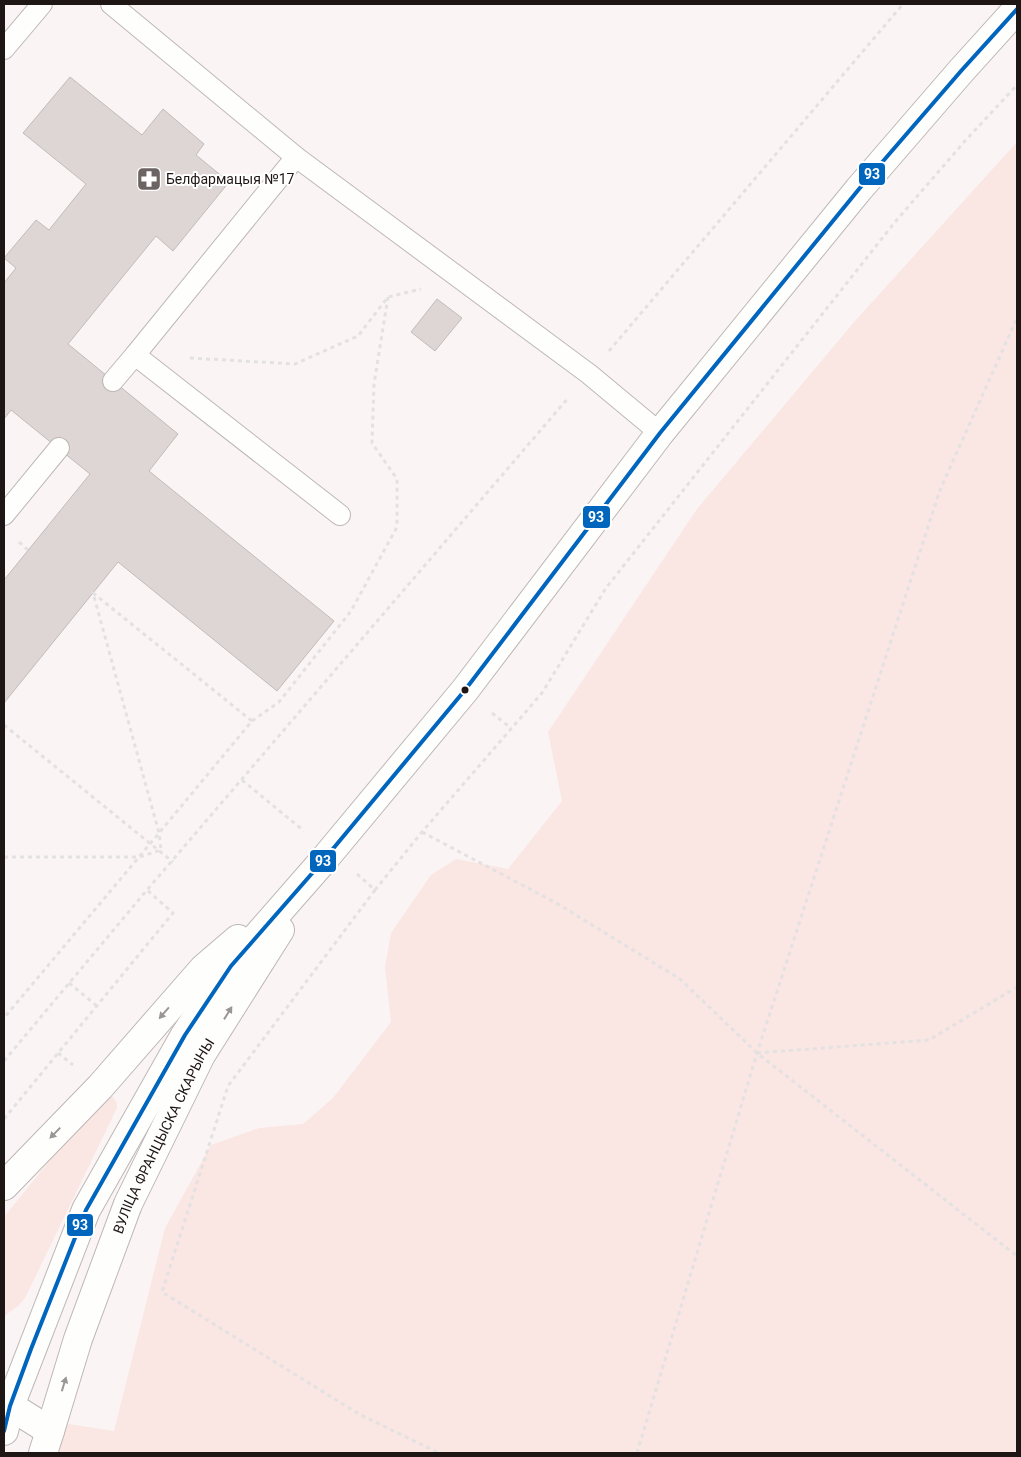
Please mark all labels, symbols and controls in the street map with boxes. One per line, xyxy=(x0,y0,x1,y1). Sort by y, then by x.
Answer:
line badge: 93 xyxy=(858,162,886,186)
pharmacy icon: Белфармацыя №17 xyxy=(136,166,162,192)
text: 93 xyxy=(864,166,880,182)
place label: Белфармацыя №17 xyxy=(166,171,295,187)
line badge: 93 xyxy=(582,505,611,529)
text: 93 xyxy=(588,509,604,525)
unlabelled marker xyxy=(460,685,470,695)
line badge: 93 xyxy=(309,849,337,873)
text: 93 xyxy=(315,853,331,869)
one-way arrow xyxy=(223,1006,232,1019)
one-way arrow xyxy=(159,1007,170,1020)
street label: ВУЛІЦА ФРАНЦЫСКА СКАРЫНЫ xyxy=(110,1035,217,1236)
one-way arrow xyxy=(49,1127,61,1139)
line badge: 93 xyxy=(66,1213,94,1237)
text: 93 xyxy=(72,1217,88,1233)
one-way arrow xyxy=(61,1377,68,1392)

